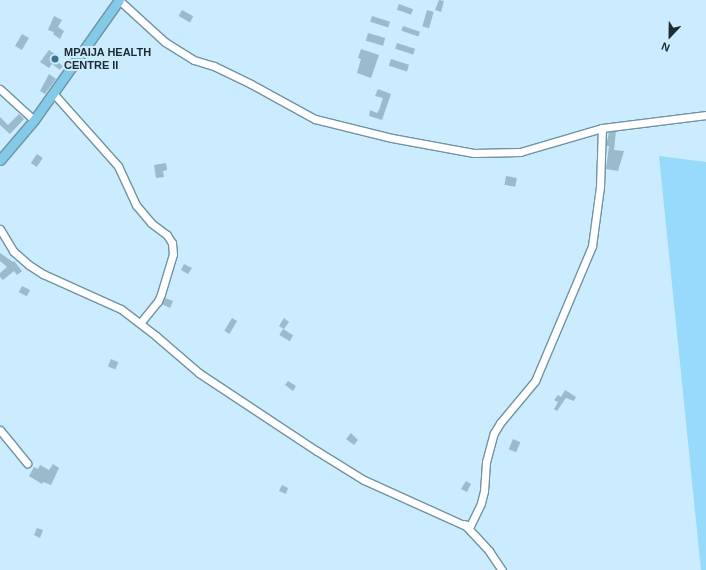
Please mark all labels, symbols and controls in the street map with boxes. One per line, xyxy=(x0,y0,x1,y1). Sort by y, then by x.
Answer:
north arrow xyxy=(650,16,690,56)
text: N xyxy=(660,40,671,54)
place label: MPAIJA HEALTH CENTRE II xyxy=(64,46,152,72)
marker: MPAIJA HEALTH CENTRE II xyxy=(49,53,61,65)

